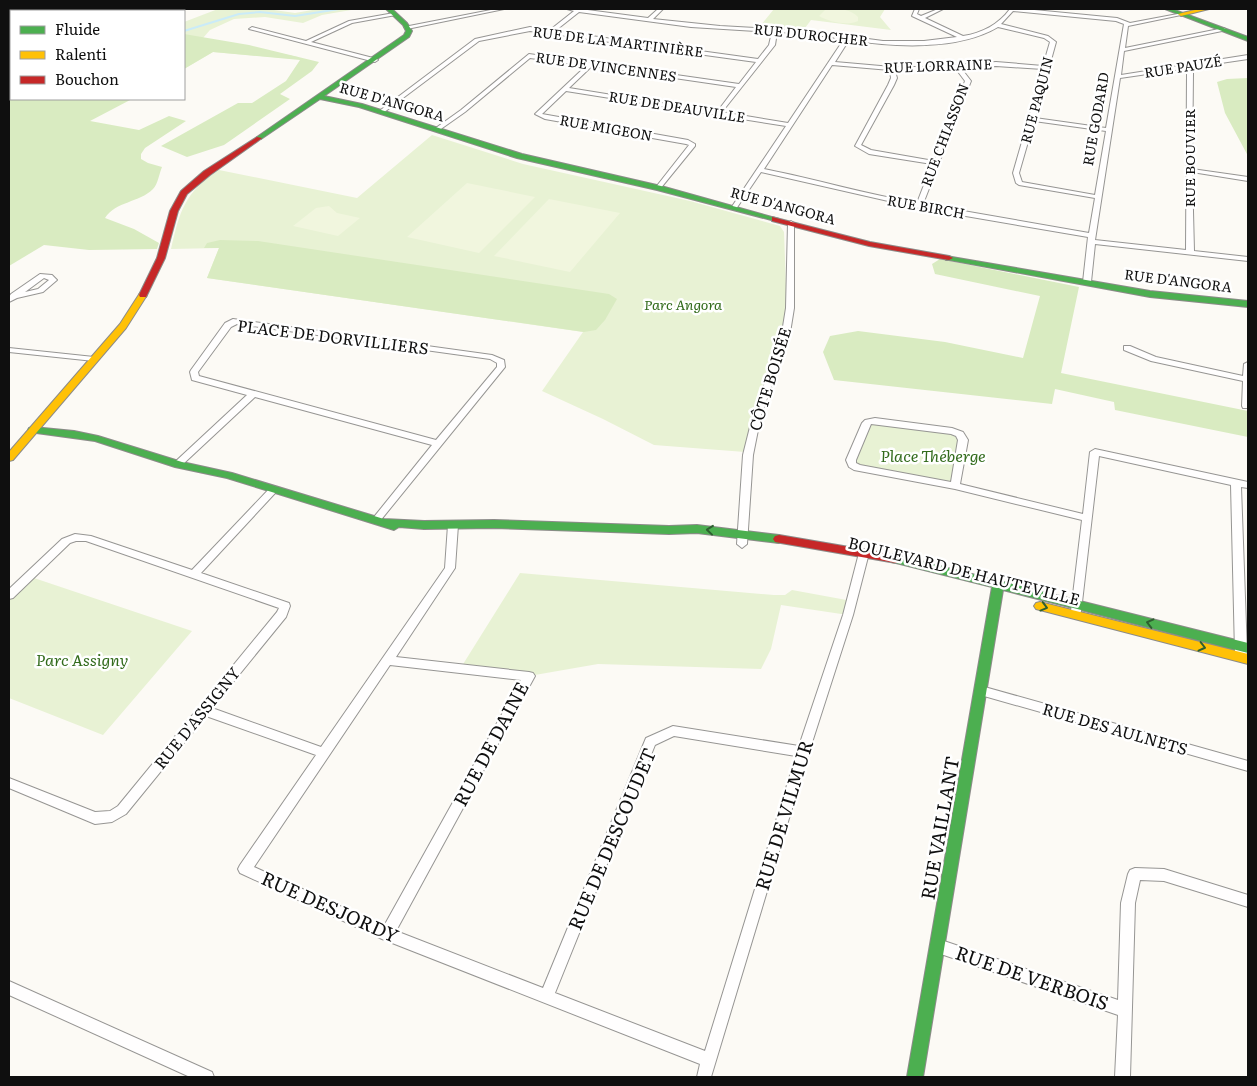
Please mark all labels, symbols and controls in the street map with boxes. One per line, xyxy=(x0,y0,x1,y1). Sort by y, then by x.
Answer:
legend xyxy=(10,10,185,100)
text: Fluide xyxy=(55,17,100,40)
street label: RUE DUROCHER xyxy=(753,18,869,50)
street label: RUE DE LA MARTINIÈRE xyxy=(532,21,705,61)
text: Ralenti xyxy=(55,42,107,65)
street label: RUE DE VINCENNES xyxy=(535,46,678,86)
street label: RUE PAUZÉ xyxy=(1142,50,1223,82)
street label: RUE LORRAINE xyxy=(883,53,993,77)
street label: RUE PAQUIN xyxy=(1015,54,1057,145)
text: Bouchon xyxy=(55,67,119,90)
street label: RUE GODARD xyxy=(1077,70,1113,167)
street label: RUE D'ANGORA xyxy=(337,77,448,126)
street label: RUE CHIASSON xyxy=(915,80,973,189)
street label: RUE DE DEAUVILLE xyxy=(607,85,747,127)
street label: RUE MIGEON xyxy=(558,109,654,145)
street label: RUE BOUVIER xyxy=(1179,109,1199,207)
street label: RUE D'ANGORA xyxy=(728,181,839,229)
street label: RUE BIRCH xyxy=(886,189,967,223)
street label: RUE D'ANGORA xyxy=(1123,263,1234,297)
park label: Parc Angora xyxy=(644,294,722,314)
street label: PLACE DE DORVILLIERS xyxy=(236,312,430,360)
street label: CÔTE BOISÉE xyxy=(742,324,796,433)
park label: Place Théberge xyxy=(880,443,986,467)
one-way arrow xyxy=(706,525,714,536)
street label: BOULEVARD DE HAUTEVILLE xyxy=(846,530,1083,610)
one-way arrow xyxy=(1040,601,1049,612)
one-way arrow xyxy=(1146,618,1155,629)
one-way arrow xyxy=(1197,641,1206,652)
park label: Parc Assigny xyxy=(36,647,128,671)
street label: RUE D'ASSIGNY xyxy=(147,661,245,774)
street label: RUE DE DAINE xyxy=(445,676,535,811)
street label: RUE DES AULNETS xyxy=(1040,696,1191,760)
street label: RUE DE VILMUR xyxy=(747,736,819,893)
street label: RUE DE DESCOUDET xyxy=(560,743,662,934)
street label: RUE VAILLANT xyxy=(913,754,965,902)
street label: RUE DESJORDY xyxy=(257,863,404,949)
street label: RUE DE VERBOIS xyxy=(952,938,1113,1016)

